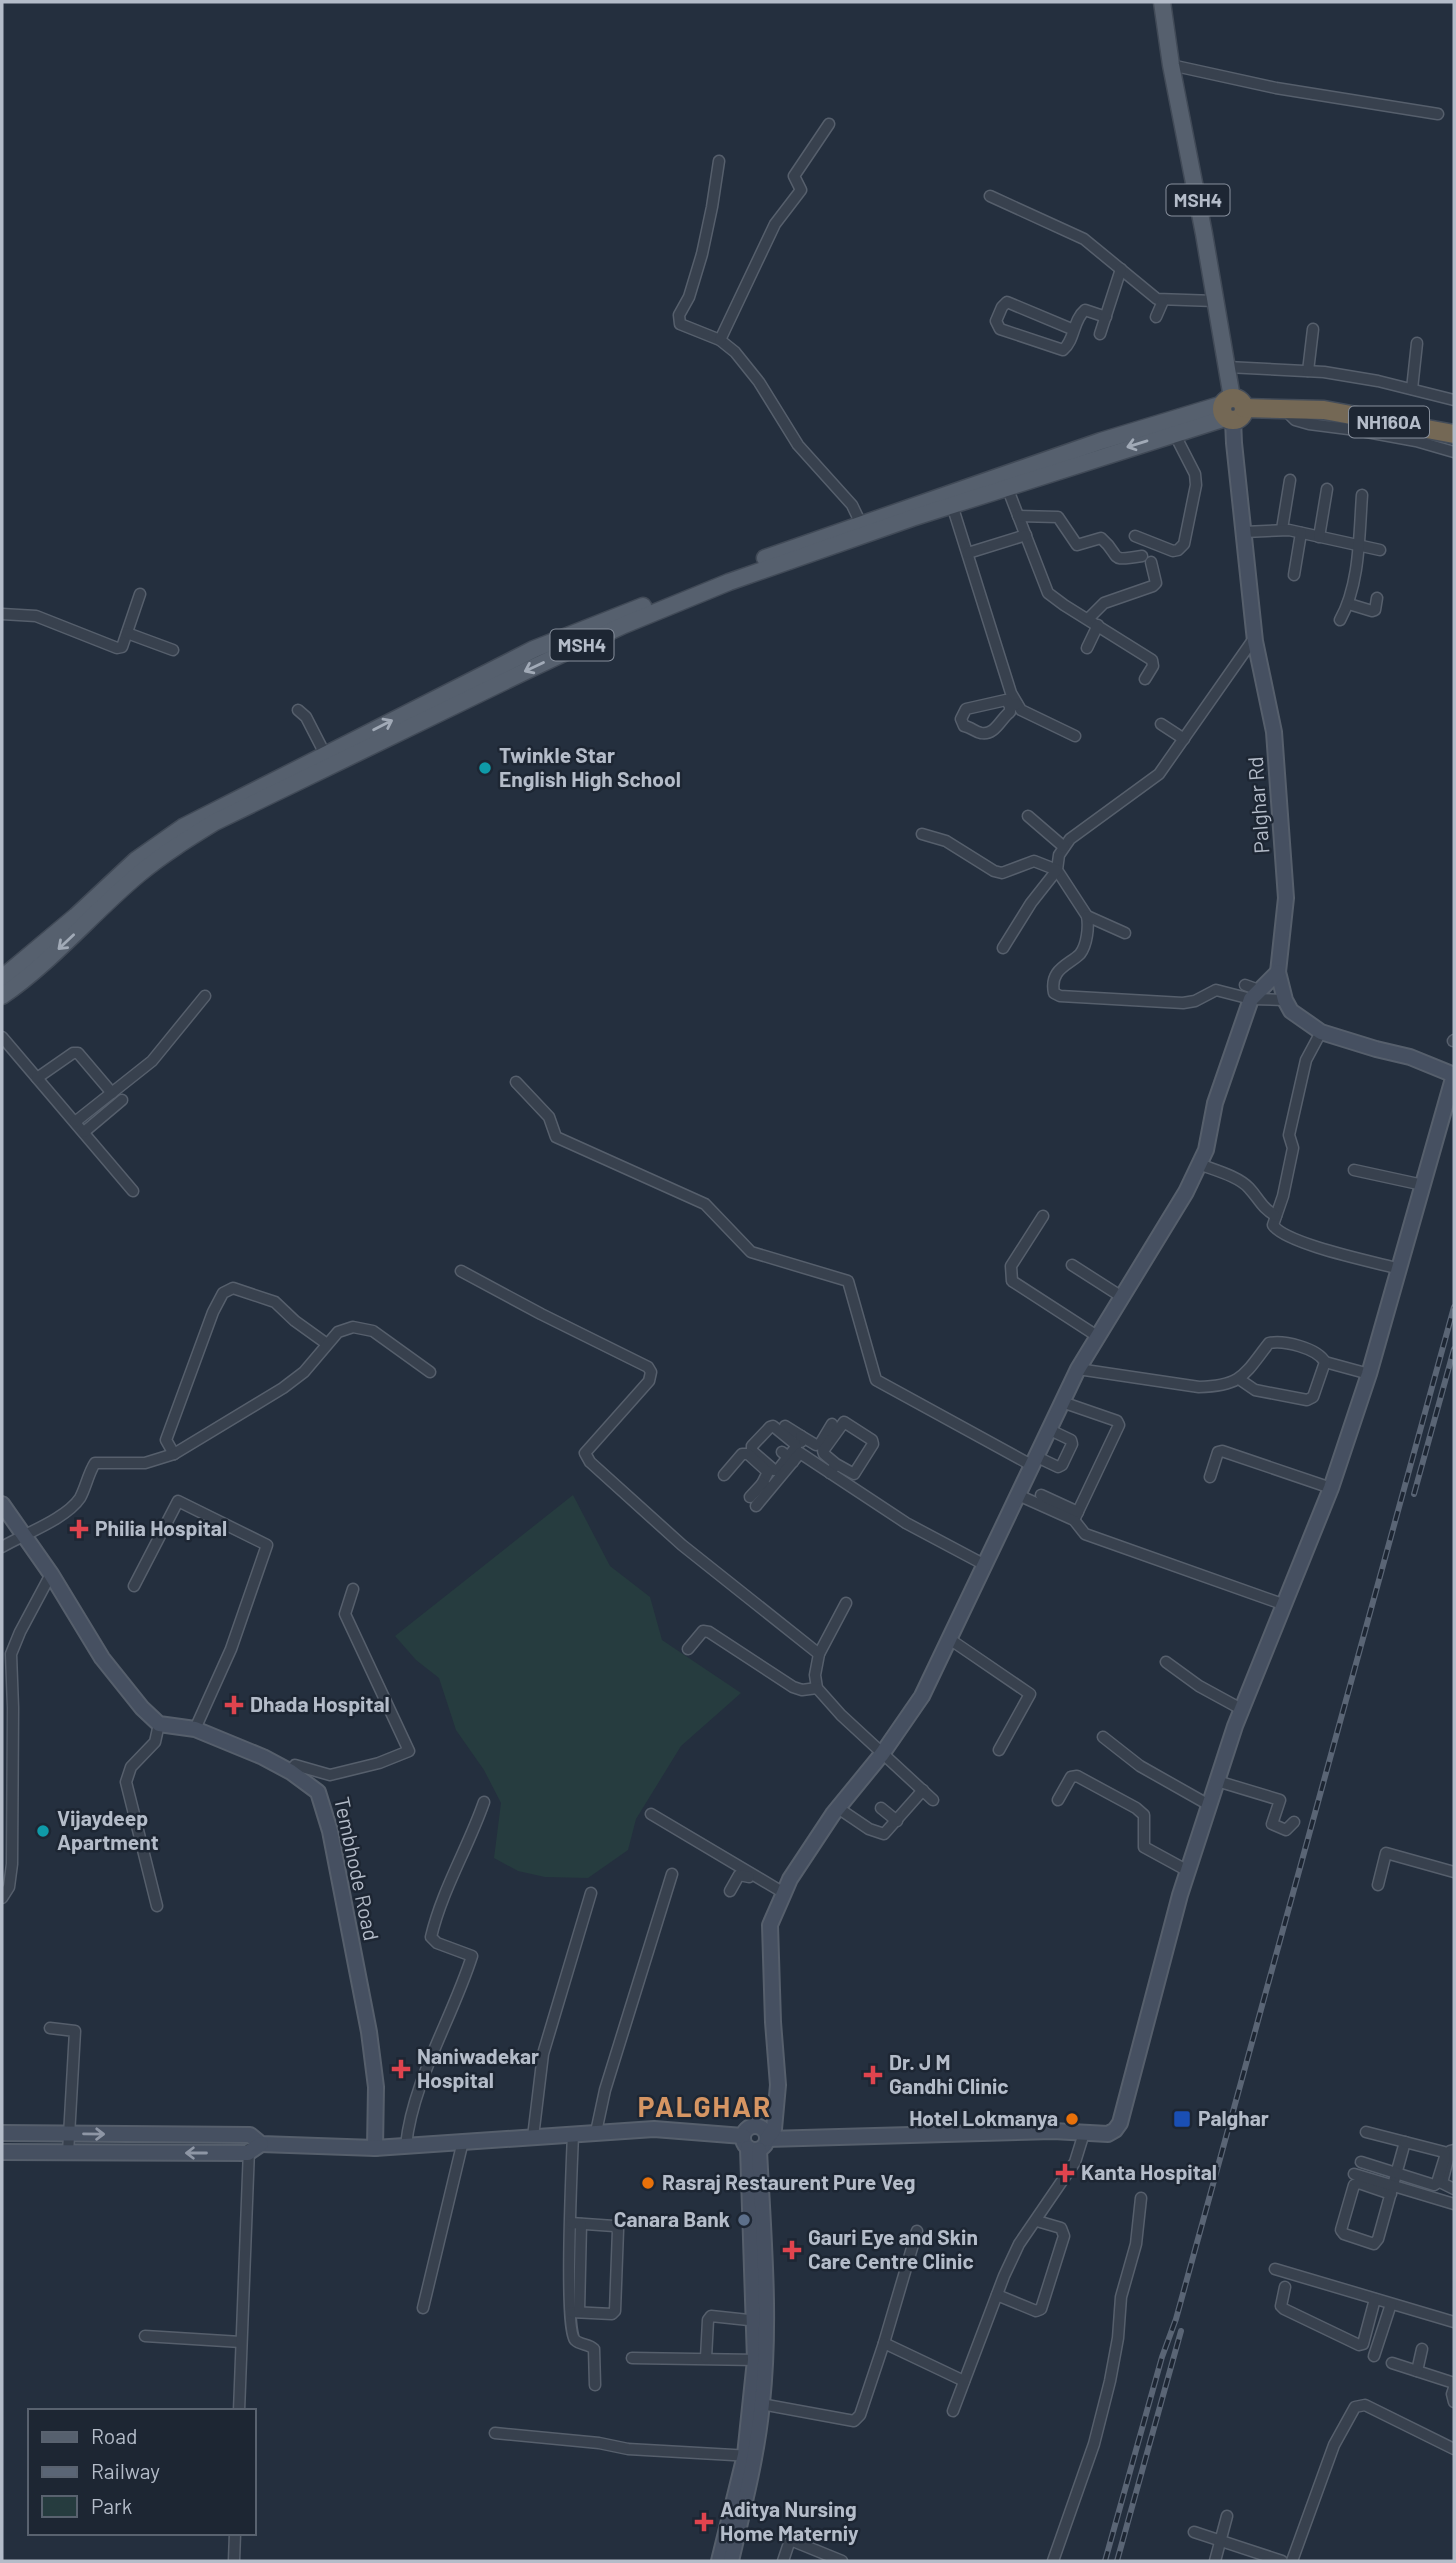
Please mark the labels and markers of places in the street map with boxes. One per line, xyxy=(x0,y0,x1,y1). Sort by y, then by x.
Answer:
place label: Twinkle Star English High School xyxy=(499,742,681,791)
marker: Twinkle Star English High School xyxy=(477,760,493,776)
place label: Philia Hospital xyxy=(95,1515,227,1540)
marker: Philia Hospital xyxy=(69,1519,89,1539)
place label: Dhada Hospital xyxy=(250,1691,390,1716)
marker: Dhada Hospital xyxy=(224,1695,244,1715)
place label: Vijaydeep Apartment xyxy=(57,1805,159,1854)
marker: Vijaydeep Apartment xyxy=(35,1823,51,1839)
place label: Naniwadekar Hospital xyxy=(417,2043,539,2092)
place label: Dr. J M Gandhi Clinic xyxy=(889,2049,1009,2098)
marker: Naniwadekar Hospital xyxy=(391,2059,411,2079)
marker: Dr. J M Gandhi Clinic xyxy=(863,2065,883,2085)
place label: Hotel Lokmanya xyxy=(909,2105,1058,2130)
place label: Palghar xyxy=(1198,2105,1269,2130)
marker: Palghar xyxy=(1172,2109,1192,2129)
marker: Hotel Lokmanya xyxy=(1064,2111,1080,2127)
place label: Kanta Hospital xyxy=(1081,2159,1217,2184)
marker: Kanta Hospital xyxy=(1055,2163,1075,2183)
place label: Rasraj Restaurent Pure Veg xyxy=(662,2169,915,2194)
marker: Rasraj Restaurent Pure Veg xyxy=(640,2175,656,2191)
place label: Canara Bank xyxy=(614,2206,730,2231)
marker: Canara Bank xyxy=(736,2212,752,2228)
place label: Gauri Eye and Skin Care Centre Clinic xyxy=(808,2224,978,2273)
marker: Gauri Eye and Skin Care Centre Clinic xyxy=(782,2240,802,2260)
place label: Aditya Nursing Home Materniy xyxy=(720,2496,859,2545)
marker: Aditya Nursing Home Materniy xyxy=(694,2512,714,2532)

